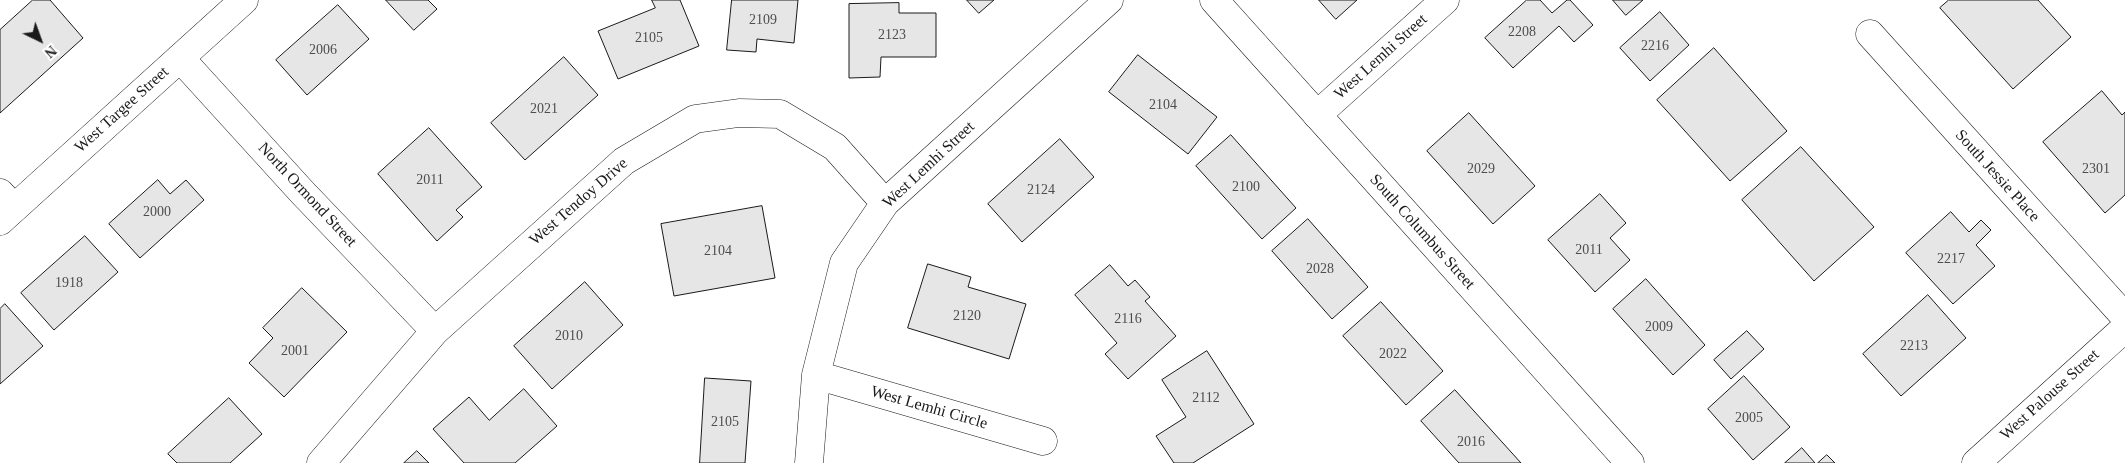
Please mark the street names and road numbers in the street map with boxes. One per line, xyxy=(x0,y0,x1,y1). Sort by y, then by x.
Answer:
street label: West Lemhi Street xyxy=(1330,10,1432,104)
street label: West Targee Street xyxy=(71,63,173,157)
street label: West Lemhi Street xyxy=(879,118,979,212)
street label: South Jessie Place xyxy=(1951,126,2043,226)
street label: North Ormond Street xyxy=(254,139,360,251)
street label: West Tendoy Drive xyxy=(526,154,632,250)
street label: South Columbus Street xyxy=(1365,170,1479,294)
street label: West Palouse Street xyxy=(1997,345,2103,445)
street label: West Lemhi Circle xyxy=(868,382,990,434)

